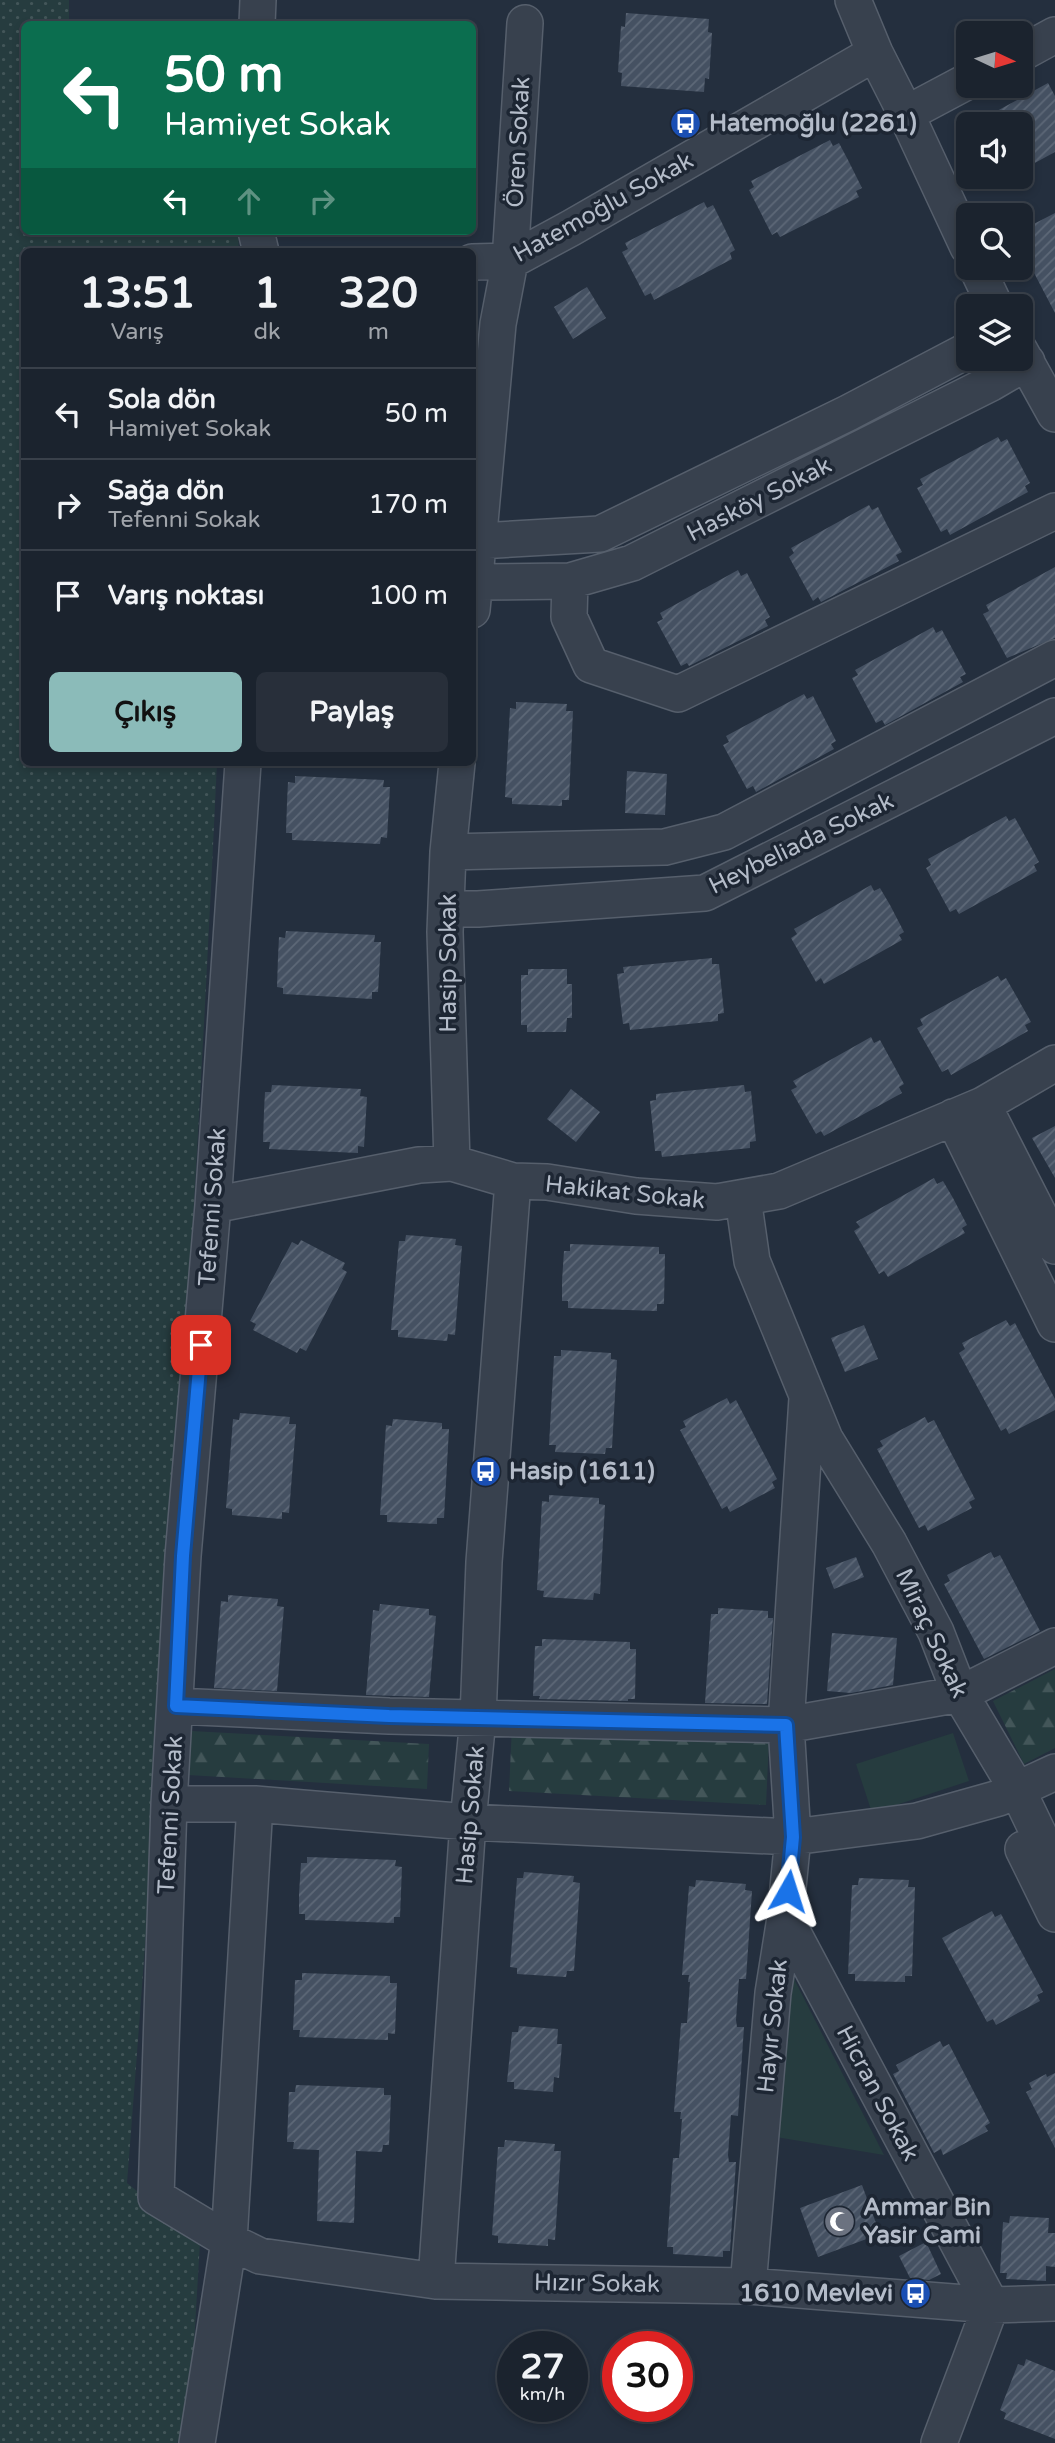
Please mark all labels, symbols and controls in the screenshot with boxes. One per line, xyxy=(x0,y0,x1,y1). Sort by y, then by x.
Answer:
north arrow xyxy=(956,21,1032,98)
map controls xyxy=(956,21,1033,371)
text: 50 m xyxy=(164,46,283,105)
icon: left xyxy=(49,49,140,140)
street label: Ören Sokak xyxy=(501,76,536,208)
text: Hamiyet Sokak xyxy=(164,106,391,144)
bus stop icon: Hatemoğlu (2261) xyxy=(669,106,703,140)
place label: Hatemoğlu (2261) xyxy=(709,109,917,138)
button: sound xyxy=(956,112,1033,189)
street label: Hatemoğlu Sokak xyxy=(508,146,698,269)
icon: left xyxy=(157,182,195,220)
icon: ahead xyxy=(230,182,268,220)
icon: right xyxy=(303,182,341,220)
button: search xyxy=(956,203,1033,280)
text: 13:51 xyxy=(79,268,196,319)
text: 1 xyxy=(254,268,280,319)
text: 320 xyxy=(339,268,418,319)
button: layers xyxy=(956,294,1033,371)
text: Varış xyxy=(111,318,164,346)
text: dk xyxy=(254,318,281,346)
text: m xyxy=(368,318,389,346)
text: Sola dön xyxy=(108,384,216,415)
icon: left xyxy=(49,395,87,433)
text: 50 m xyxy=(385,398,448,429)
text: Hamiyet Sokak xyxy=(108,415,271,443)
street label: Hasköy Sokak xyxy=(682,451,836,548)
text: Sağa dön xyxy=(108,475,224,506)
icon: right xyxy=(49,486,87,524)
text: 170 m xyxy=(368,489,448,520)
text: Tefenni Sokak xyxy=(108,506,260,534)
icon: arrive xyxy=(49,577,87,615)
text: Varış noktası xyxy=(108,580,264,611)
text: 100 m xyxy=(368,580,448,611)
button: Çıkış xyxy=(49,672,242,752)
button: Paylaş xyxy=(256,672,448,752)
street label: Heybeliada Sokak xyxy=(704,786,898,901)
street label: Hasip Sokak xyxy=(434,893,463,1033)
street label: Tefenni Sokak xyxy=(192,1127,233,1287)
street label: Hakikat Sokak xyxy=(543,1170,706,1215)
pin xyxy=(171,1315,231,1375)
icon: arrive xyxy=(182,1326,220,1364)
bus stop icon: Hasip (1611) xyxy=(469,1454,503,1488)
place label: Hasip (1611) xyxy=(509,1457,655,1486)
street label: Miraç Sokak xyxy=(889,1564,974,1703)
street label: Tefenni Sokak xyxy=(152,1735,189,1895)
street label: Hasip Sokak xyxy=(450,1744,491,1886)
position arrow xyxy=(751,1854,825,1928)
street label: Hayır Sokak xyxy=(751,1958,794,2094)
street label: Hicran Sokak xyxy=(830,2021,925,2166)
place label: Ammar Bin Yasir Cami xyxy=(863,2193,991,2250)
mosque icon: Ammar Bin Yasir Cami xyxy=(823,2204,857,2238)
street label: Hızır Sokak xyxy=(534,2268,660,2299)
bus stop icon: 1610 Mevlevi xyxy=(899,2276,933,2310)
place label: 1610 Mevlevi xyxy=(739,2279,893,2308)
speed limit sign: 30 xyxy=(602,2331,693,2422)
text: 27 xyxy=(521,2346,564,2388)
text: km/h xyxy=(520,2383,565,2405)

